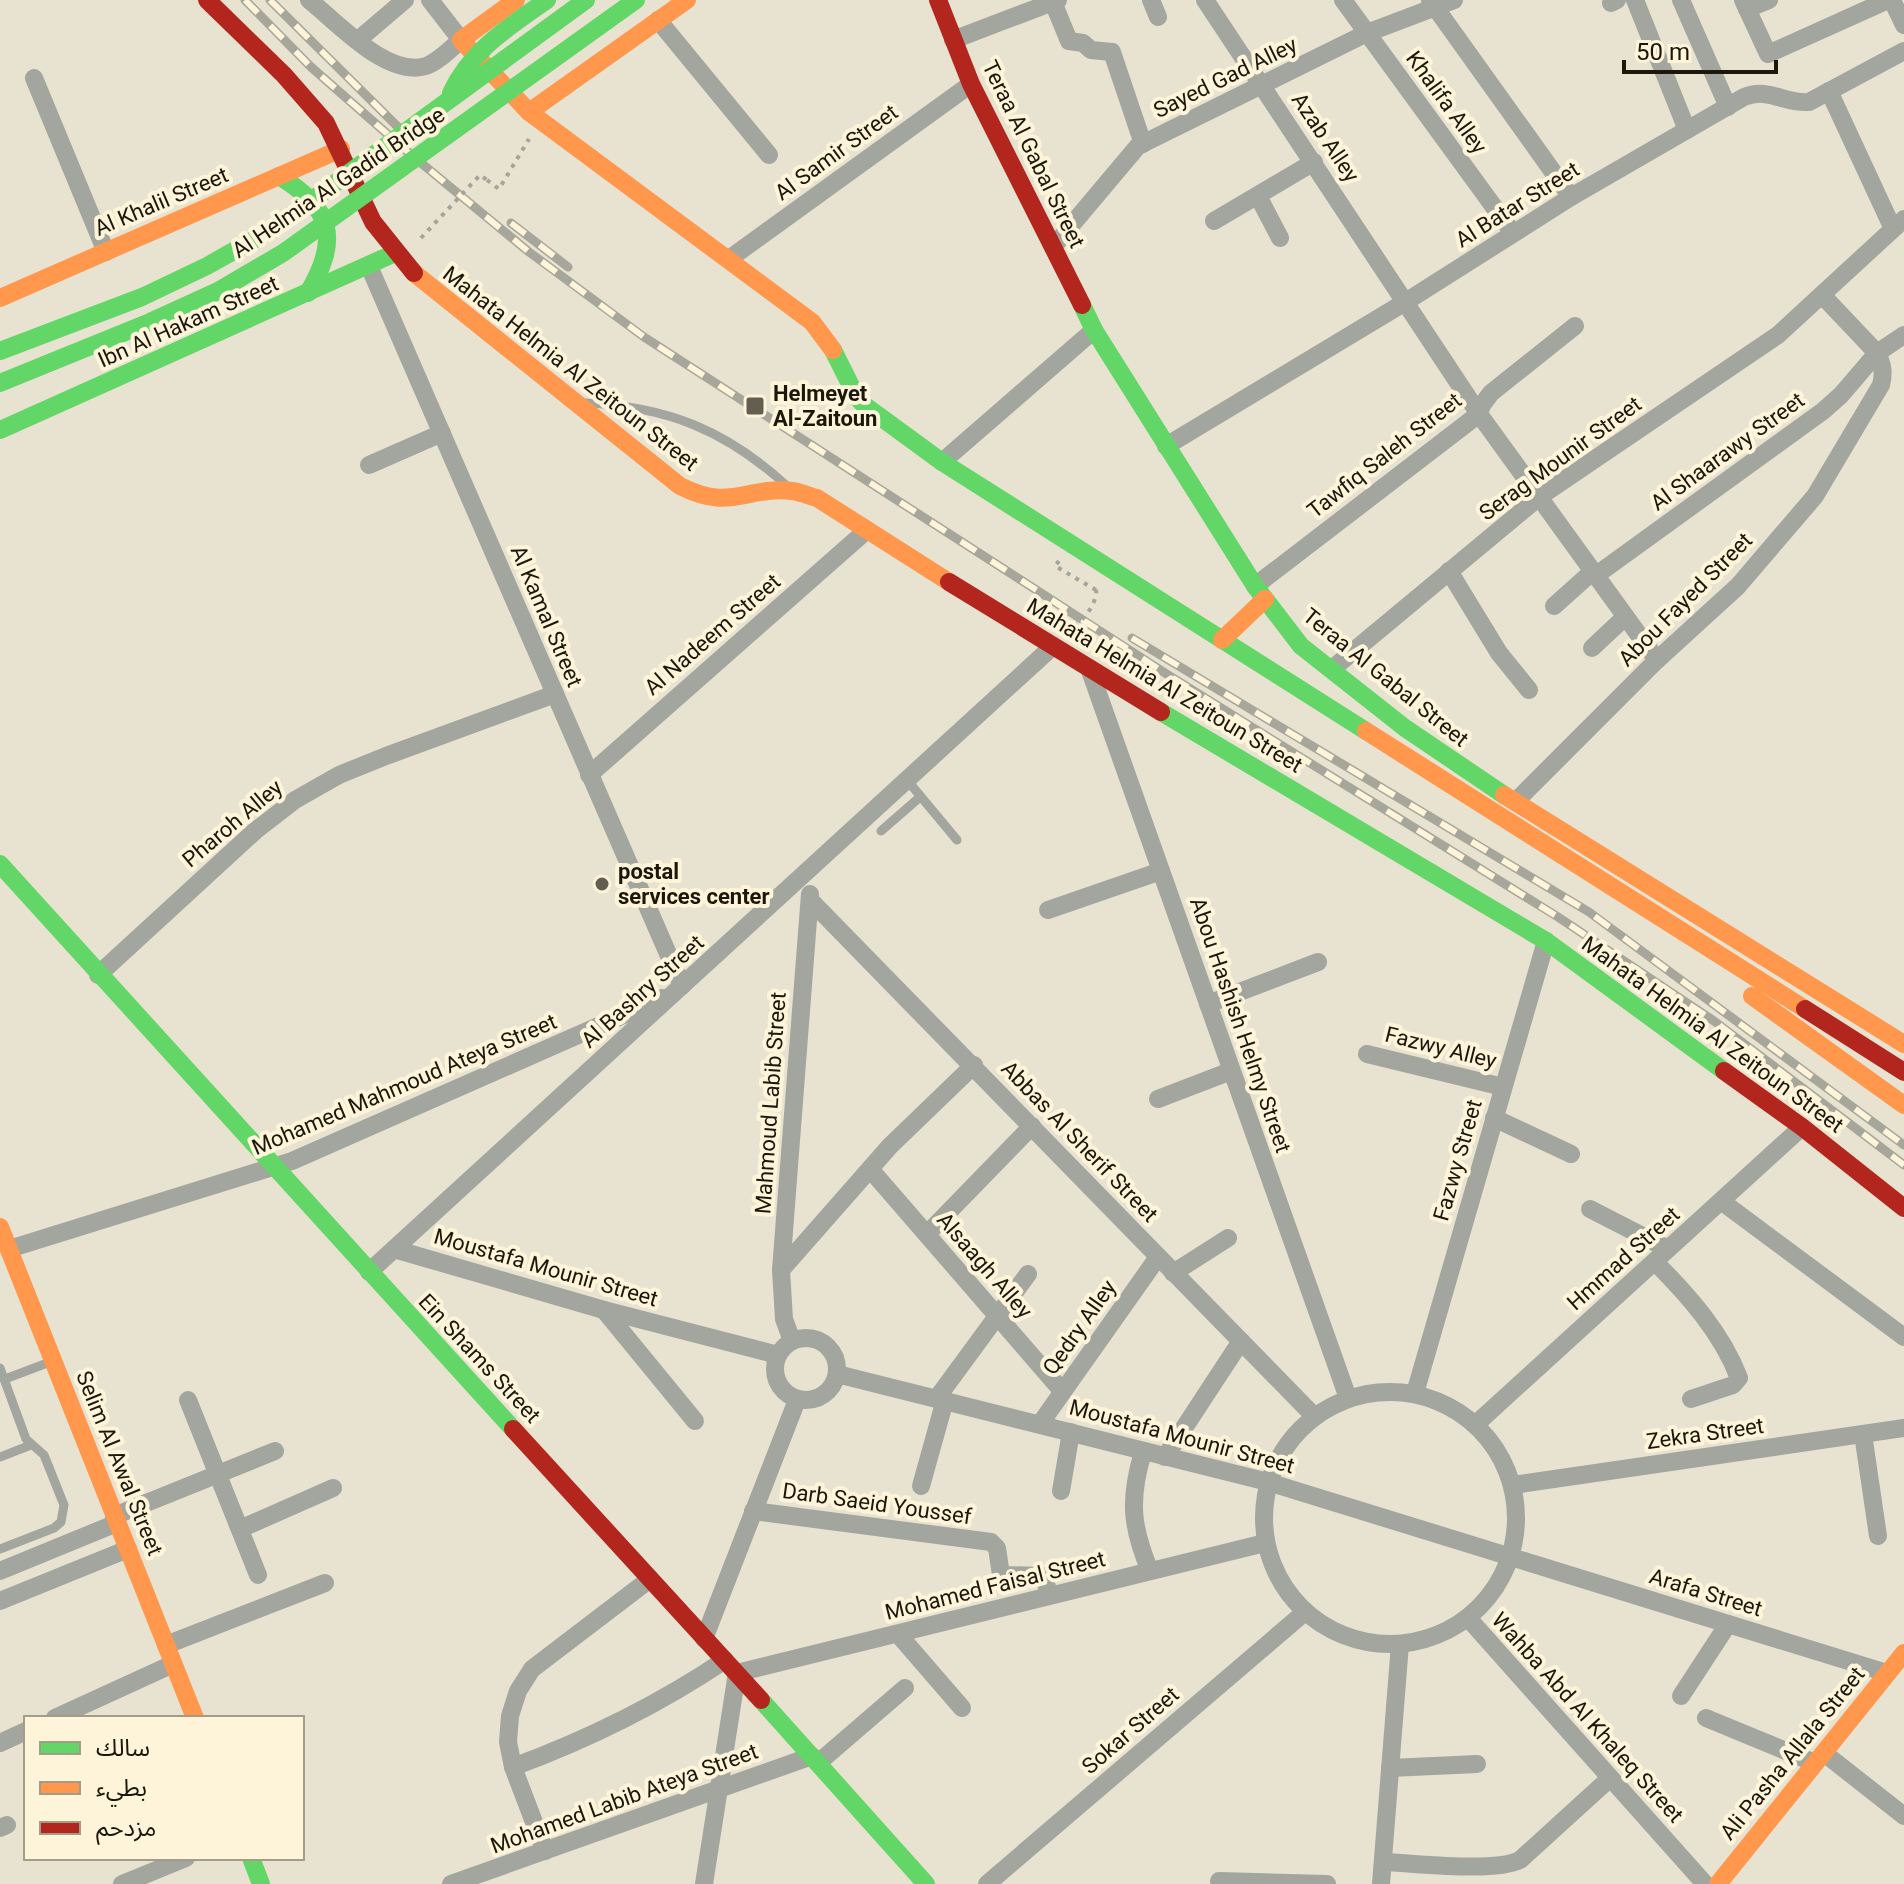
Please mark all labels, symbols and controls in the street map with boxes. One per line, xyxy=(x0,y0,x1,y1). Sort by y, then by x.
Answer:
scale bar xyxy=(1624,24,1776,74)
street label: Sayed Gad Alley xyxy=(1149,32,1302,123)
text: 50 m xyxy=(1636,38,1690,66)
street label: Khalifa Alley xyxy=(1401,46,1493,159)
street label: Teraa Al Gabal Street xyxy=(977,56,1090,252)
street label: Azab Alley xyxy=(1287,88,1365,187)
street label: Al Samir Street xyxy=(770,99,903,205)
street label: Al Helmia Al Gadid Bridge xyxy=(227,102,449,263)
street label: Al Batar Street xyxy=(1451,156,1584,252)
street label: Al Khalil Street xyxy=(91,162,232,241)
street label: Mahata Helmia Al Zeitoun Street xyxy=(438,261,703,476)
street label: Ibn Al Hakam Street xyxy=(94,270,282,372)
place label: Helmeyet Al-Zaitoun xyxy=(773,381,877,431)
street label: Al Shaarawy Street xyxy=(1646,387,1809,516)
street label: Tawfiq Saleh Street xyxy=(1302,388,1466,523)
street label: Serag Mounir Street xyxy=(1475,391,1646,525)
marker: Helmeyet Al-Zaitoun xyxy=(744,395,766,417)
street label: Abou Fayed Street xyxy=(1613,527,1757,671)
street label: Al Kamal Street xyxy=(506,542,588,691)
street label: Al Nadeem Street xyxy=(639,569,785,700)
street label: Mahata Helmia Al Zeitoun Street xyxy=(1022,593,1307,778)
street label: Teraa Al Gabal Street xyxy=(1298,603,1473,752)
street label: Pharoh Alley xyxy=(177,774,288,872)
place label: postal services center xyxy=(618,859,770,909)
marker: postal services center xyxy=(593,875,611,893)
street label: Abou Hashish Helmy Street xyxy=(1185,894,1296,1156)
street label: Al Bashry Street xyxy=(576,930,709,1053)
street label: Mahata Helmia Al Zeitoun Street xyxy=(1577,931,1848,1138)
street label: Mahmoud Labib Street xyxy=(750,991,791,1215)
street label: Mohamed Mahmoud Ateya Street xyxy=(248,1009,560,1160)
street label: Fazwy Alley xyxy=(1383,1022,1500,1074)
street label: Abbas Al Sherif Street xyxy=(996,1056,1163,1227)
street label: Fazwy Street xyxy=(1428,1097,1487,1224)
street label: Hmmad Street xyxy=(1562,1202,1685,1315)
street label: Alsaagh Alley xyxy=(932,1207,1038,1324)
street label: Moustafa Mounir Street xyxy=(431,1224,661,1311)
street label: Qedry Alley xyxy=(1038,1275,1121,1379)
street label: Ein Shams Street xyxy=(414,1289,546,1428)
street label: Selim Al Awal Street xyxy=(71,1367,168,1559)
street label: Moustafa Mounir Street xyxy=(1067,1394,1297,1479)
street label: Zekra Street xyxy=(1645,1413,1765,1454)
street label: Darb Saeid Youssef xyxy=(781,1478,973,1529)
street label: Mohamed Faisal Street xyxy=(882,1546,1108,1625)
street label: Arafa Street xyxy=(1647,1563,1765,1621)
street label: Wahba Abd Al Khaleq Street xyxy=(1487,1607,1688,1827)
street label: Ali Pasha Allala Street xyxy=(1715,1662,1870,1845)
street label: Sokar Street xyxy=(1077,1682,1184,1779)
legend xyxy=(24,1716,304,1860)
text: سالك xyxy=(96,1734,150,1762)
street label: Mohamed Labib Ateya Street xyxy=(487,1738,761,1859)
text: بطيء xyxy=(96,1774,147,1807)
text: مزدحم xyxy=(96,1814,156,1845)

